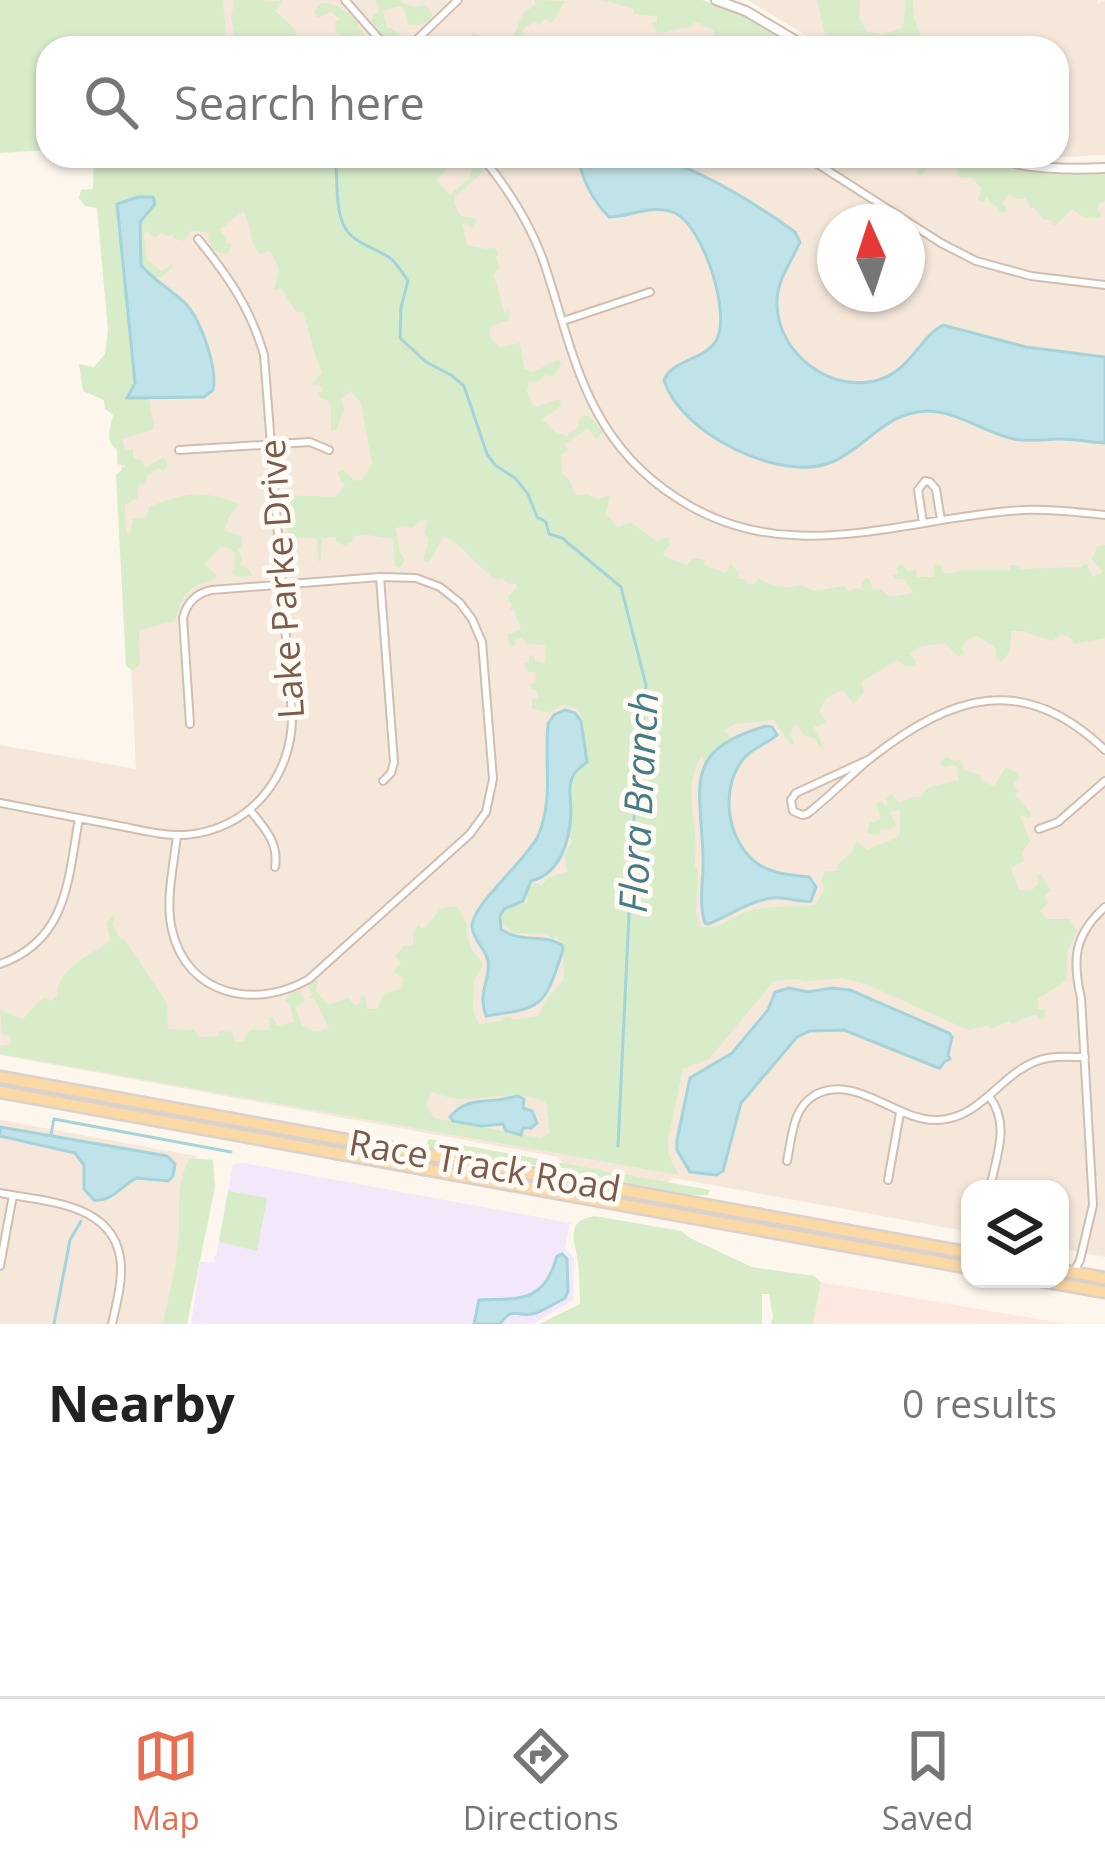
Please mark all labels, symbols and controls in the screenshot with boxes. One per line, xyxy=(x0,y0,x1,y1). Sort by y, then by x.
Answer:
search box xyxy=(36,36,1069,168)
icon: search xyxy=(78,69,144,135)
text: Search here xyxy=(174,72,425,133)
north arrow xyxy=(817,204,925,312)
street label: Lake Parke Drive xyxy=(247,438,315,720)
water label: Flora Branch xyxy=(605,690,669,914)
street label: Race Track Road xyxy=(345,1117,625,1213)
map controls xyxy=(961,1180,1069,1288)
button: layers xyxy=(961,1180,1069,1288)
text: Nearby xyxy=(48,1367,235,1437)
text: 0 results xyxy=(902,1376,1057,1429)
tab: Map xyxy=(132,1723,200,1840)
tab: Directions xyxy=(463,1723,619,1840)
tab: Saved xyxy=(882,1723,973,1840)

